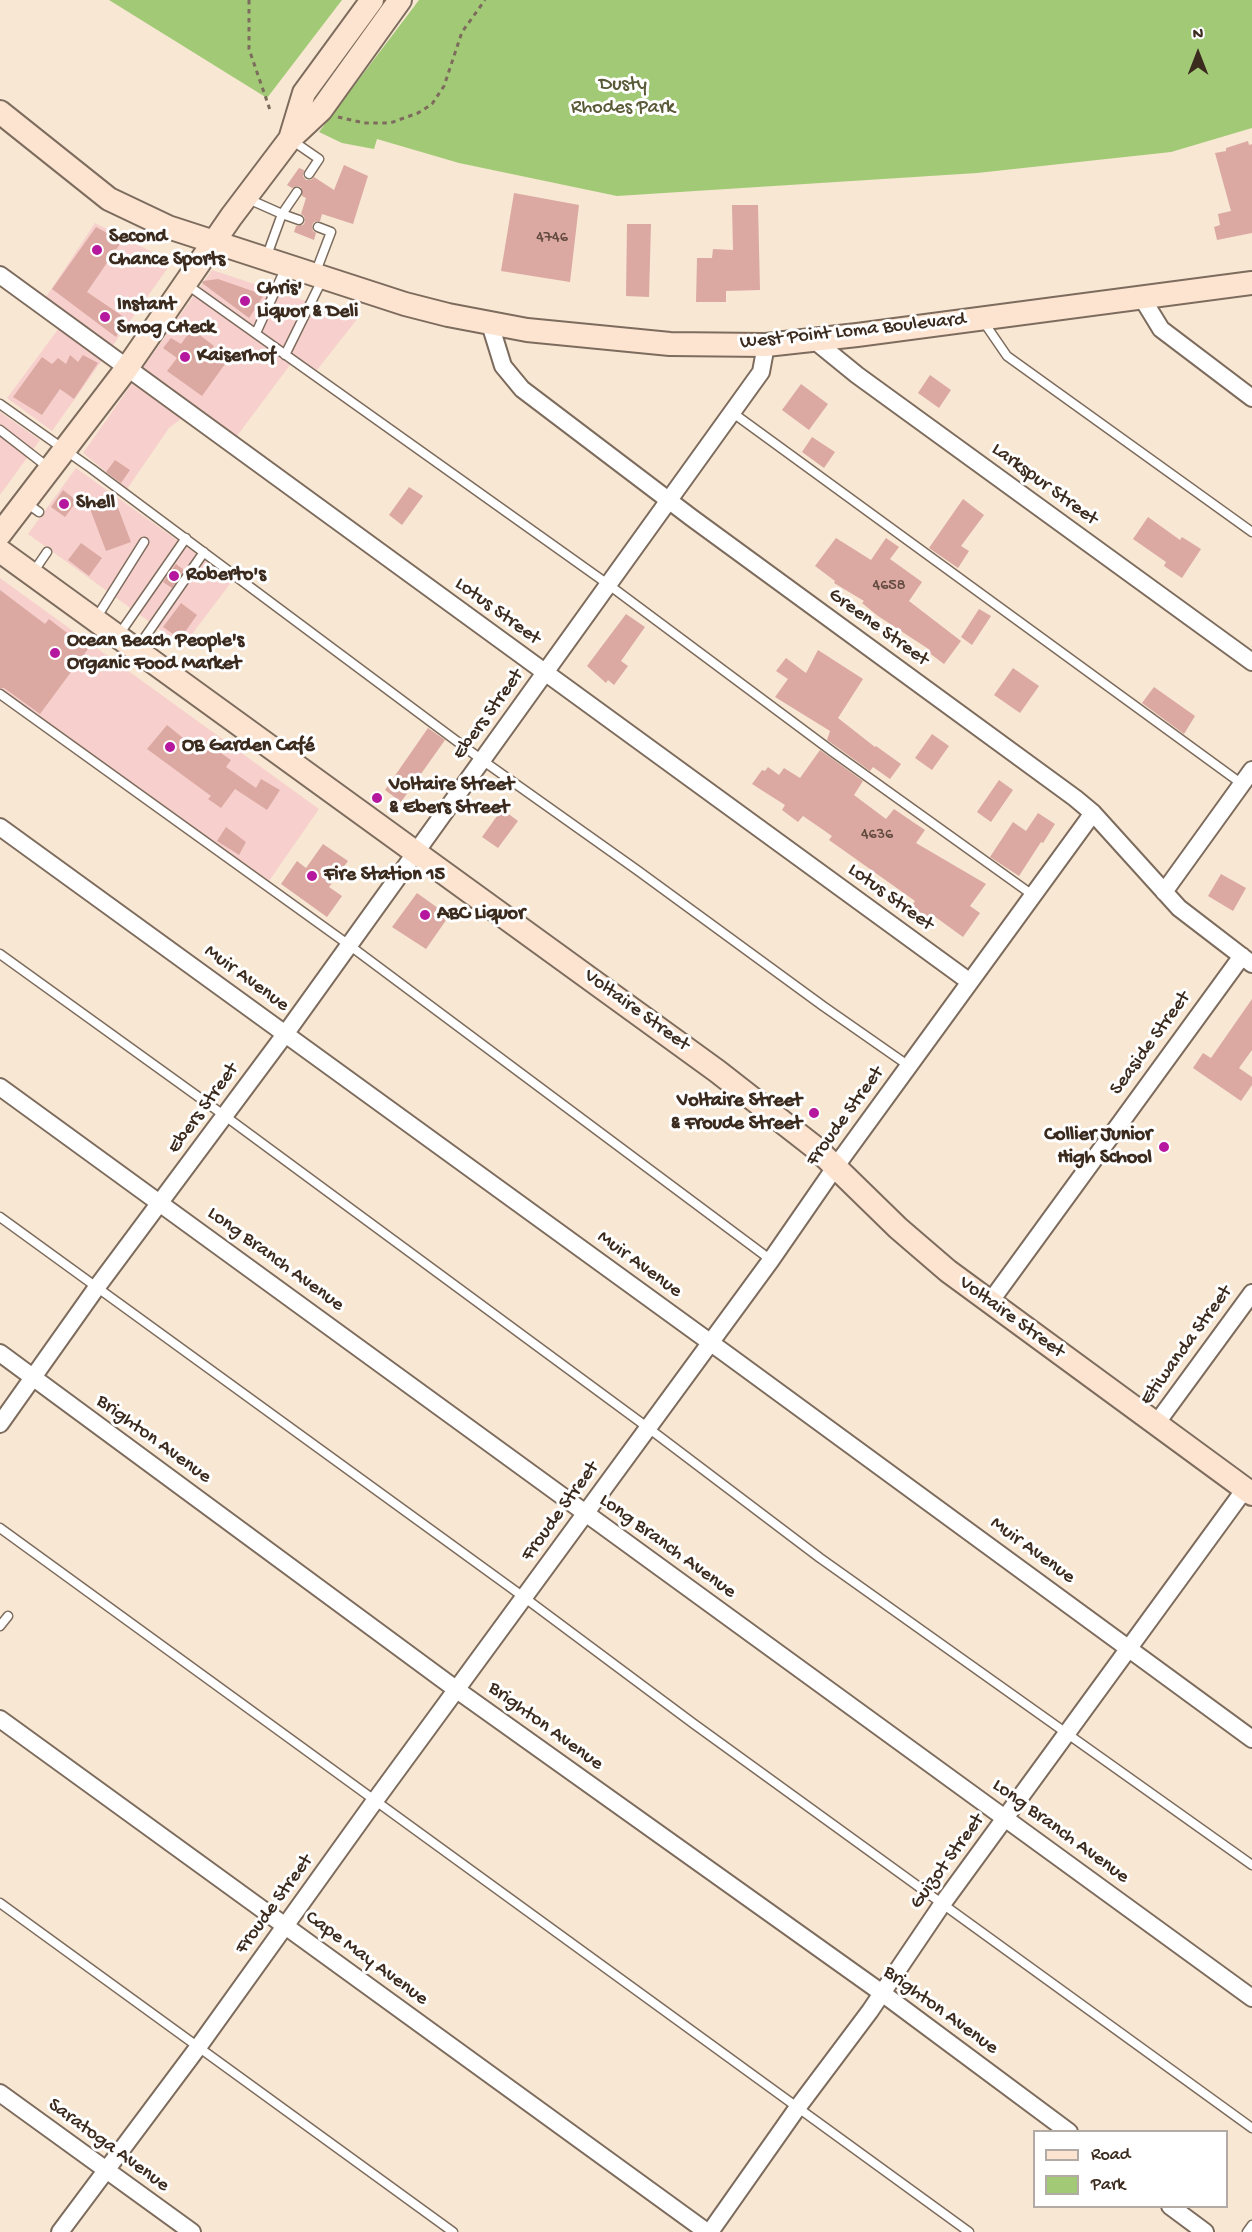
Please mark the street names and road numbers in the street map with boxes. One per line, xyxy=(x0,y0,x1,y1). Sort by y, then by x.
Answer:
street label: West Point Loma Boulevard xyxy=(739,308,967,356)
street label: Larkspur Street xyxy=(986,438,1102,532)
street label: Lotus Street xyxy=(449,573,545,651)
street label: Greene Street xyxy=(823,584,933,672)
street label: Ebers Street xyxy=(448,665,530,765)
street label: Lotus Street xyxy=(842,859,938,937)
street label: Muir Avenue xyxy=(199,940,293,1018)
street label: Voltaire Street xyxy=(578,965,694,1057)
street label: Seaside Street xyxy=(1105,987,1197,1101)
street label: Ebers Street xyxy=(163,1059,245,1159)
street label: Froude Street xyxy=(802,1063,890,1171)
street label: Long Branch Avenue xyxy=(202,1202,348,1318)
street label: Muir Avenue xyxy=(592,1226,686,1304)
street label: Voltaire Street xyxy=(953,1272,1069,1364)
street label: Etiwanda Street xyxy=(1136,1282,1238,1410)
street label: Brighton Avenue xyxy=(91,1390,215,1490)
street label: Froude Street xyxy=(517,1458,605,1566)
street label: Long Branch Avenue xyxy=(594,1489,740,1605)
street label: Muir Avenue xyxy=(985,1512,1079,1590)
street label: Brighton Avenue xyxy=(483,1677,607,1777)
street label: Long Branch Avenue xyxy=(987,1774,1133,1890)
street label: Guizot Street xyxy=(905,1810,991,1914)
street label: Froude Street xyxy=(231,1851,319,1959)
street label: Cape May Avenue xyxy=(300,1906,432,2012)
street label: Brighton Avenue xyxy=(878,1961,1002,2061)
street label: Saratoga Avenue xyxy=(43,2094,173,2198)

